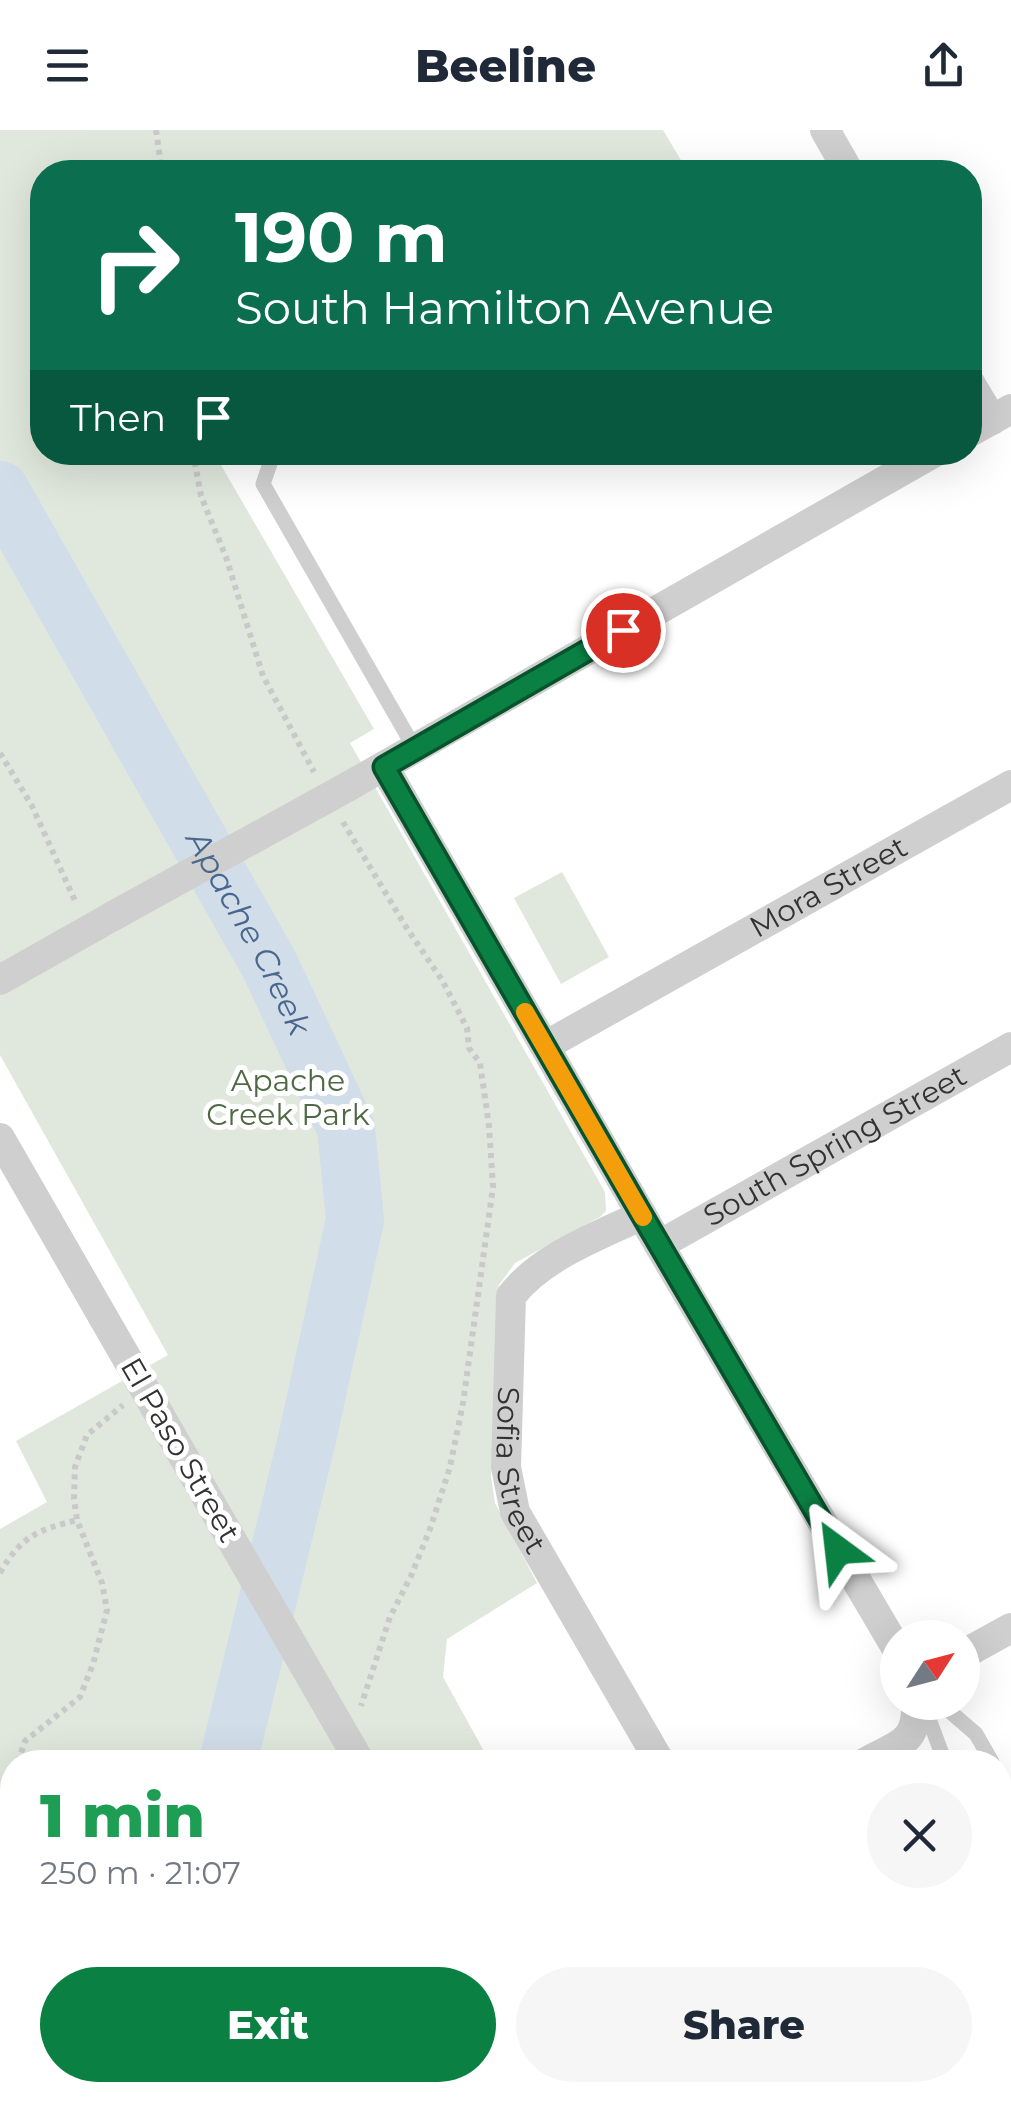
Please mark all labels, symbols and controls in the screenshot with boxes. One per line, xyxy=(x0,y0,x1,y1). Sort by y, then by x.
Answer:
icon: menu xyxy=(40,38,95,93)
text: Beeline xyxy=(415,38,596,93)
icon: share xyxy=(916,38,971,93)
text: 190 m xyxy=(235,194,448,280)
icon: right xyxy=(70,200,200,330)
text: South Hamilton Avenue xyxy=(235,280,774,335)
icon: arrive xyxy=(186,390,241,445)
text: Then xyxy=(70,394,166,441)
pin xyxy=(581,588,666,673)
icon: arrive xyxy=(596,603,651,658)
water label: Apache Creek xyxy=(177,822,320,1043)
street label: Mora Street xyxy=(743,828,914,946)
street label: South Spring Street xyxy=(697,1057,973,1234)
park label: Apache Creek Park xyxy=(206,1062,370,1133)
street label: El Paso Street xyxy=(113,1351,248,1549)
street label: Sofia Street xyxy=(488,1386,554,1560)
position arrow xyxy=(786,1498,890,1602)
north arrow xyxy=(880,1620,980,1720)
map controls xyxy=(880,1620,980,1720)
text: 1 min xyxy=(40,1779,205,1852)
button: close xyxy=(867,1783,972,1888)
text: 250 m · 21:07 xyxy=(40,1853,241,1892)
button: Exit xyxy=(40,1967,496,2082)
button: Share xyxy=(516,1967,972,2082)

